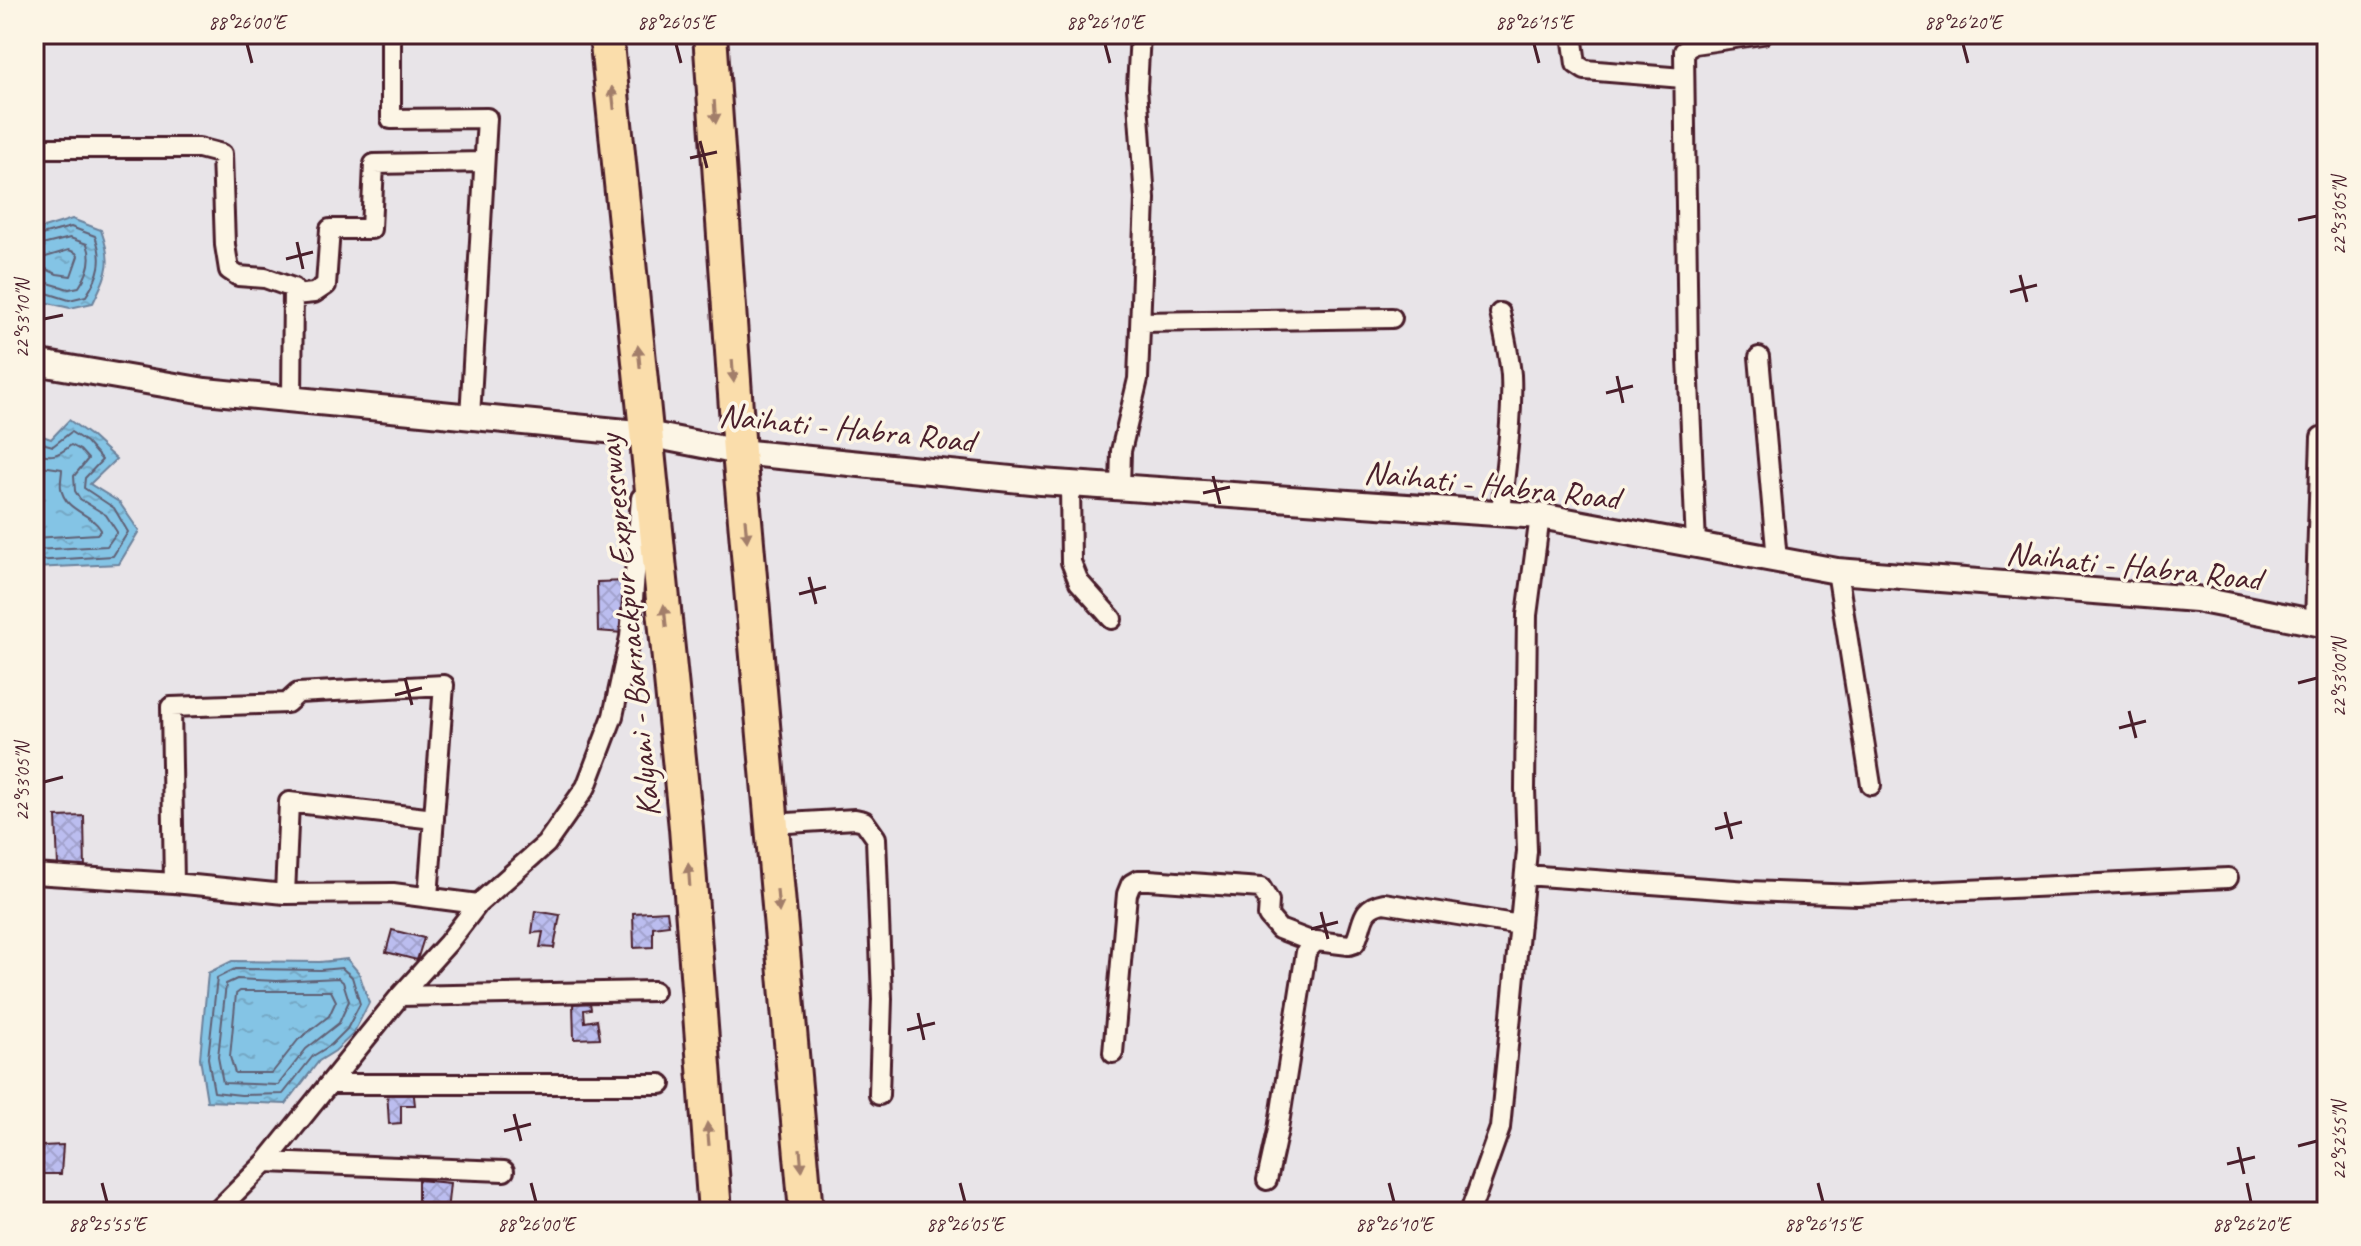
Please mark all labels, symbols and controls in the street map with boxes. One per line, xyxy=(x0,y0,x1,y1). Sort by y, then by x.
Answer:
text: 88°26'00"E xyxy=(208,10,288,35)
text: 88°26'05"E xyxy=(637,10,717,35)
text: 88°26'10"E xyxy=(1066,10,1146,35)
text: 88°26'15"E xyxy=(1495,10,1575,35)
text: 88°26'20"E xyxy=(1924,10,2004,35)
one-way arrow xyxy=(606,85,619,110)
one-way arrow xyxy=(709,100,722,125)
text: 22°53'05"N xyxy=(2327,174,2352,255)
text: 22°53'10"N xyxy=(10,277,35,358)
one-way arrow xyxy=(632,344,645,369)
one-way arrow xyxy=(727,359,740,384)
street label: Naihati - Habra Road xyxy=(717,393,981,463)
street label: Kalyani - Barrackpur Expressway xyxy=(587,430,670,819)
street label: Naihati - Habra Road xyxy=(1362,450,1626,520)
one-way arrow xyxy=(739,518,752,543)
street label: Naihati - Habra Road xyxy=(2004,531,2268,601)
one-way arrow xyxy=(658,603,671,628)
text: 22°53'00"N xyxy=(2327,636,2352,717)
text: 22°53'05"N xyxy=(10,740,35,821)
one-way arrow xyxy=(682,862,695,887)
one-way arrow xyxy=(771,889,784,914)
text: 22°52'55"N xyxy=(2327,1099,2352,1180)
one-way arrow xyxy=(701,1121,714,1146)
one-way arrow xyxy=(795,1148,808,1173)
text: 88°25'55"E xyxy=(68,1212,148,1237)
text: 88°26'00"E xyxy=(497,1212,577,1237)
text: 88°26'05"E xyxy=(926,1212,1006,1237)
text: 88°26'10"E xyxy=(1355,1212,1435,1237)
text: 88°26'15"E xyxy=(1784,1212,1864,1237)
text: 88°26'20"E xyxy=(2212,1212,2292,1237)

